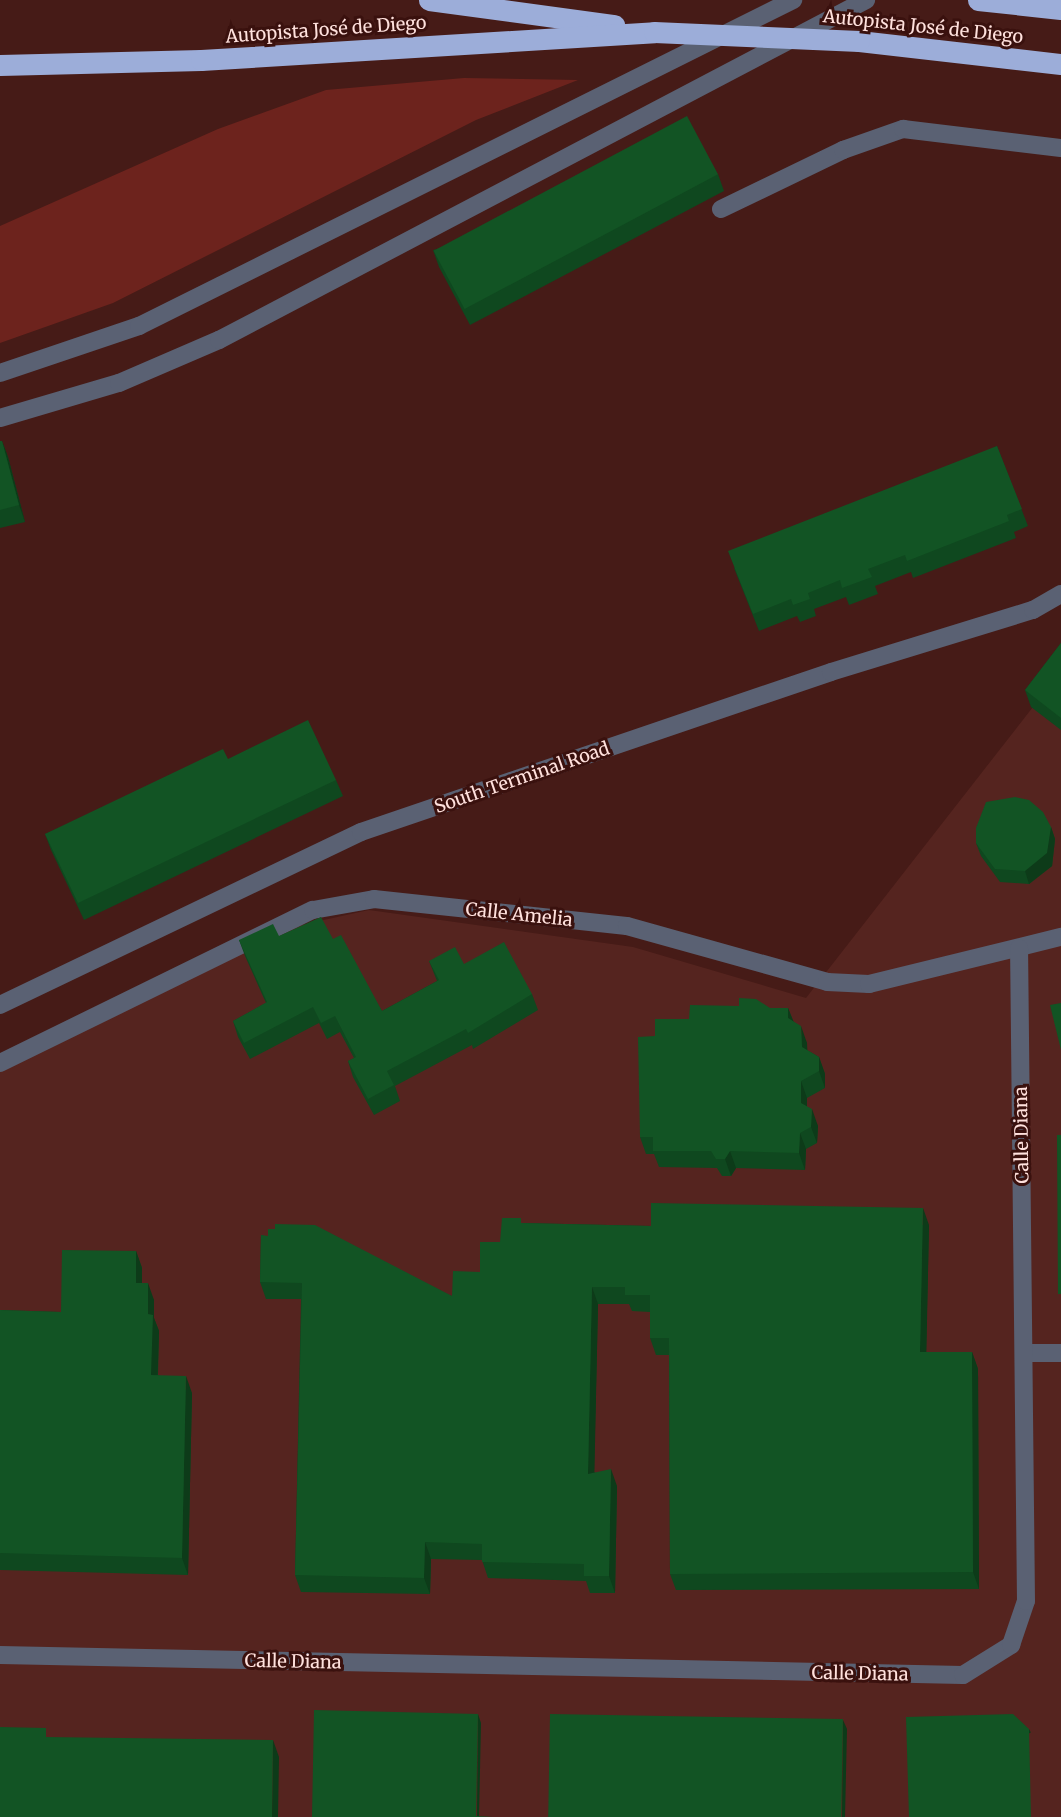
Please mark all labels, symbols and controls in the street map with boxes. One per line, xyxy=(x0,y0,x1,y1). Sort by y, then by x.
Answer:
street label: Autopista José de Diego xyxy=(822,6,1024,48)
street label: Autopista José de Diego xyxy=(225,12,427,48)
street label: South Terminal Road xyxy=(432,738,612,818)
street label: Calle Amelia xyxy=(464,899,574,931)
street label: Calle Diana xyxy=(1010,1086,1034,1184)
street label: Calle Diana xyxy=(244,1650,342,1674)
street label: Calle Diana xyxy=(811,1662,909,1686)

